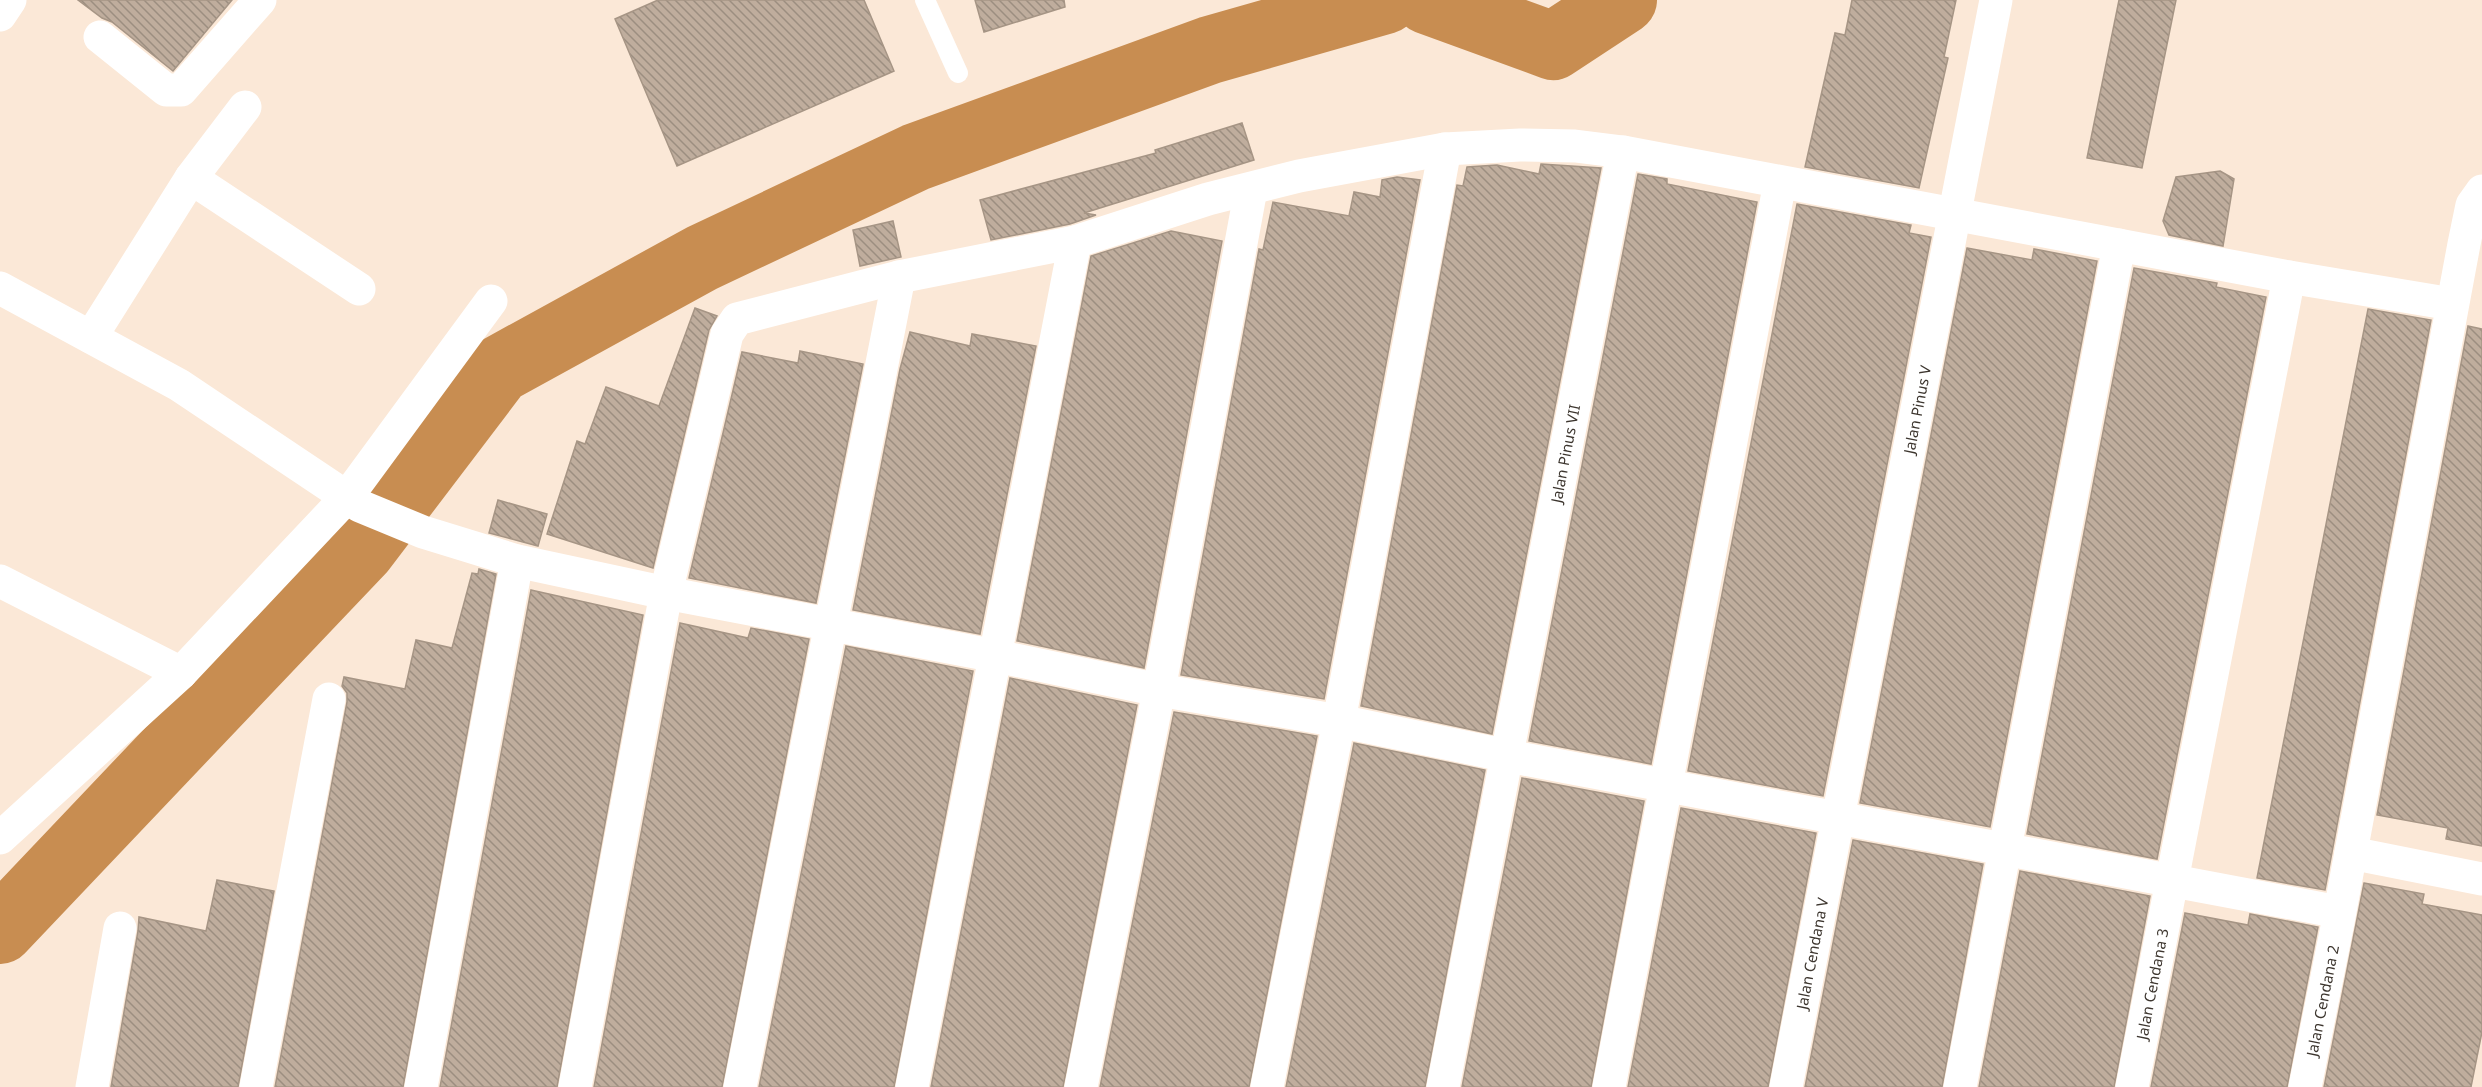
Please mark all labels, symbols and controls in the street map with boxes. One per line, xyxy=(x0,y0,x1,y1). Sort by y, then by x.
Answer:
street label: Jalan Pinus V xyxy=(1898,364,1935,457)
street label: Jalan Pinus VII xyxy=(1545,403,1584,506)
street label: Jalan Cendana V xyxy=(1791,896,1832,1013)
street label: Jalan Cendana 3 xyxy=(2131,926,2173,1043)
street label: Jalan Cendana 2 xyxy=(2301,943,2343,1060)

